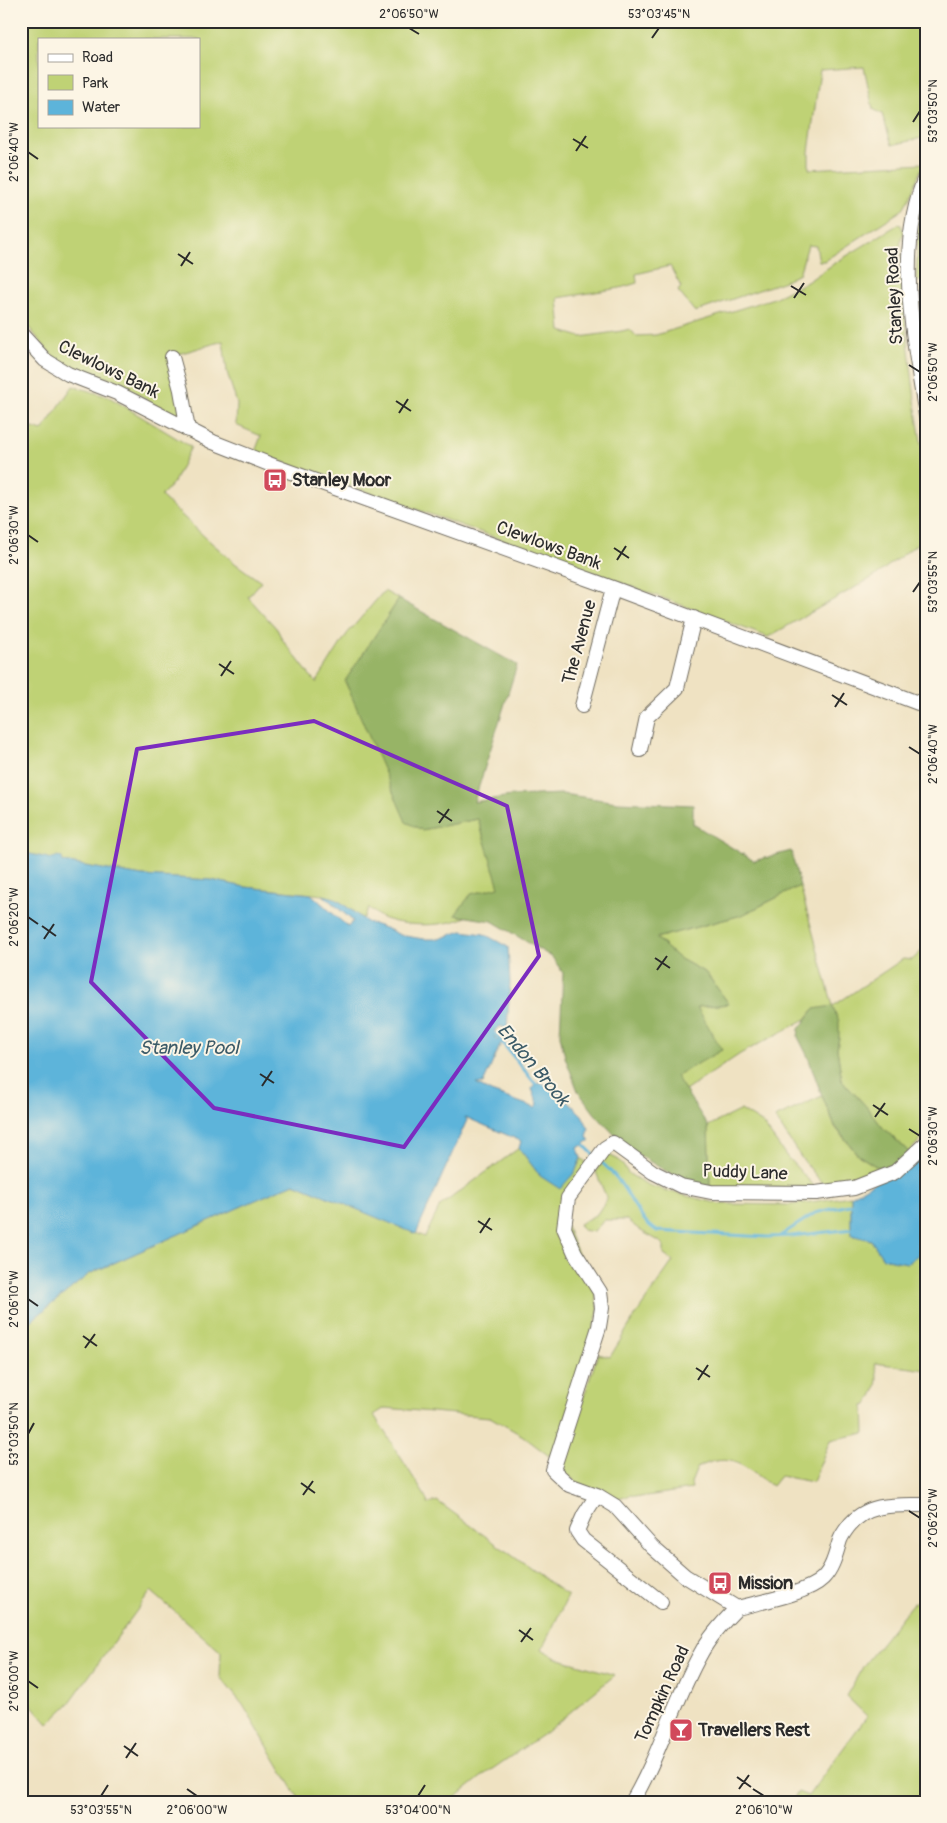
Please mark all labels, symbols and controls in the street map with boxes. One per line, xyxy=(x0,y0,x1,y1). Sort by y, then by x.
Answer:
text: 2°06'50"W xyxy=(379,7,439,22)
text: 53°03'45"N xyxy=(628,7,690,22)
legend xyxy=(38,38,200,128)
text: Road xyxy=(82,48,113,67)
text: Park xyxy=(82,74,109,93)
text: 53°03'50"N xyxy=(926,79,941,143)
text: Water xyxy=(82,98,121,117)
text: 2°06'40"W xyxy=(7,122,22,182)
street label: Stanley Road xyxy=(880,247,909,345)
street label: Clewlows Bank xyxy=(54,335,164,404)
text: 2°06'50"W xyxy=(926,342,941,402)
bus stop icon: Stanley Moor xyxy=(262,467,288,493)
place label: Stanley Moor xyxy=(292,469,392,492)
text: 2°06'30"W xyxy=(7,505,22,565)
street label: Clewlows Bank xyxy=(493,516,605,575)
text: 53°03'55"N xyxy=(926,551,941,613)
street label: The Avenue xyxy=(557,597,602,687)
text: 2°06'40"W xyxy=(926,724,941,784)
text: 2°06'20"W xyxy=(7,887,22,947)
water label: Endon Brook xyxy=(492,1019,576,1112)
water label: Stanley Pool xyxy=(139,1036,241,1060)
text: 2°06'30"W xyxy=(926,1106,941,1166)
street label: Puddy Lane xyxy=(702,1160,788,1185)
text: 2°06'10"W xyxy=(7,1270,22,1328)
text: 53°03'50"N xyxy=(7,1402,22,1466)
text: 2°06'20"W xyxy=(926,1488,941,1548)
bus stop icon: Mission xyxy=(707,1570,733,1596)
place label: Mission xyxy=(738,1572,793,1595)
street label: Tompkin Road xyxy=(630,1642,695,1747)
text: 2°06'00"W xyxy=(7,1650,22,1712)
bar icon: Travellers Rest xyxy=(668,1717,694,1743)
place label: Travellers Rest xyxy=(697,1719,810,1742)
text: 53°03'55"N xyxy=(70,1803,132,1818)
text: 2°06'00"W xyxy=(166,1803,228,1818)
text: 53°04'00"N xyxy=(385,1803,451,1818)
text: 2°06'10"W xyxy=(735,1803,793,1818)

